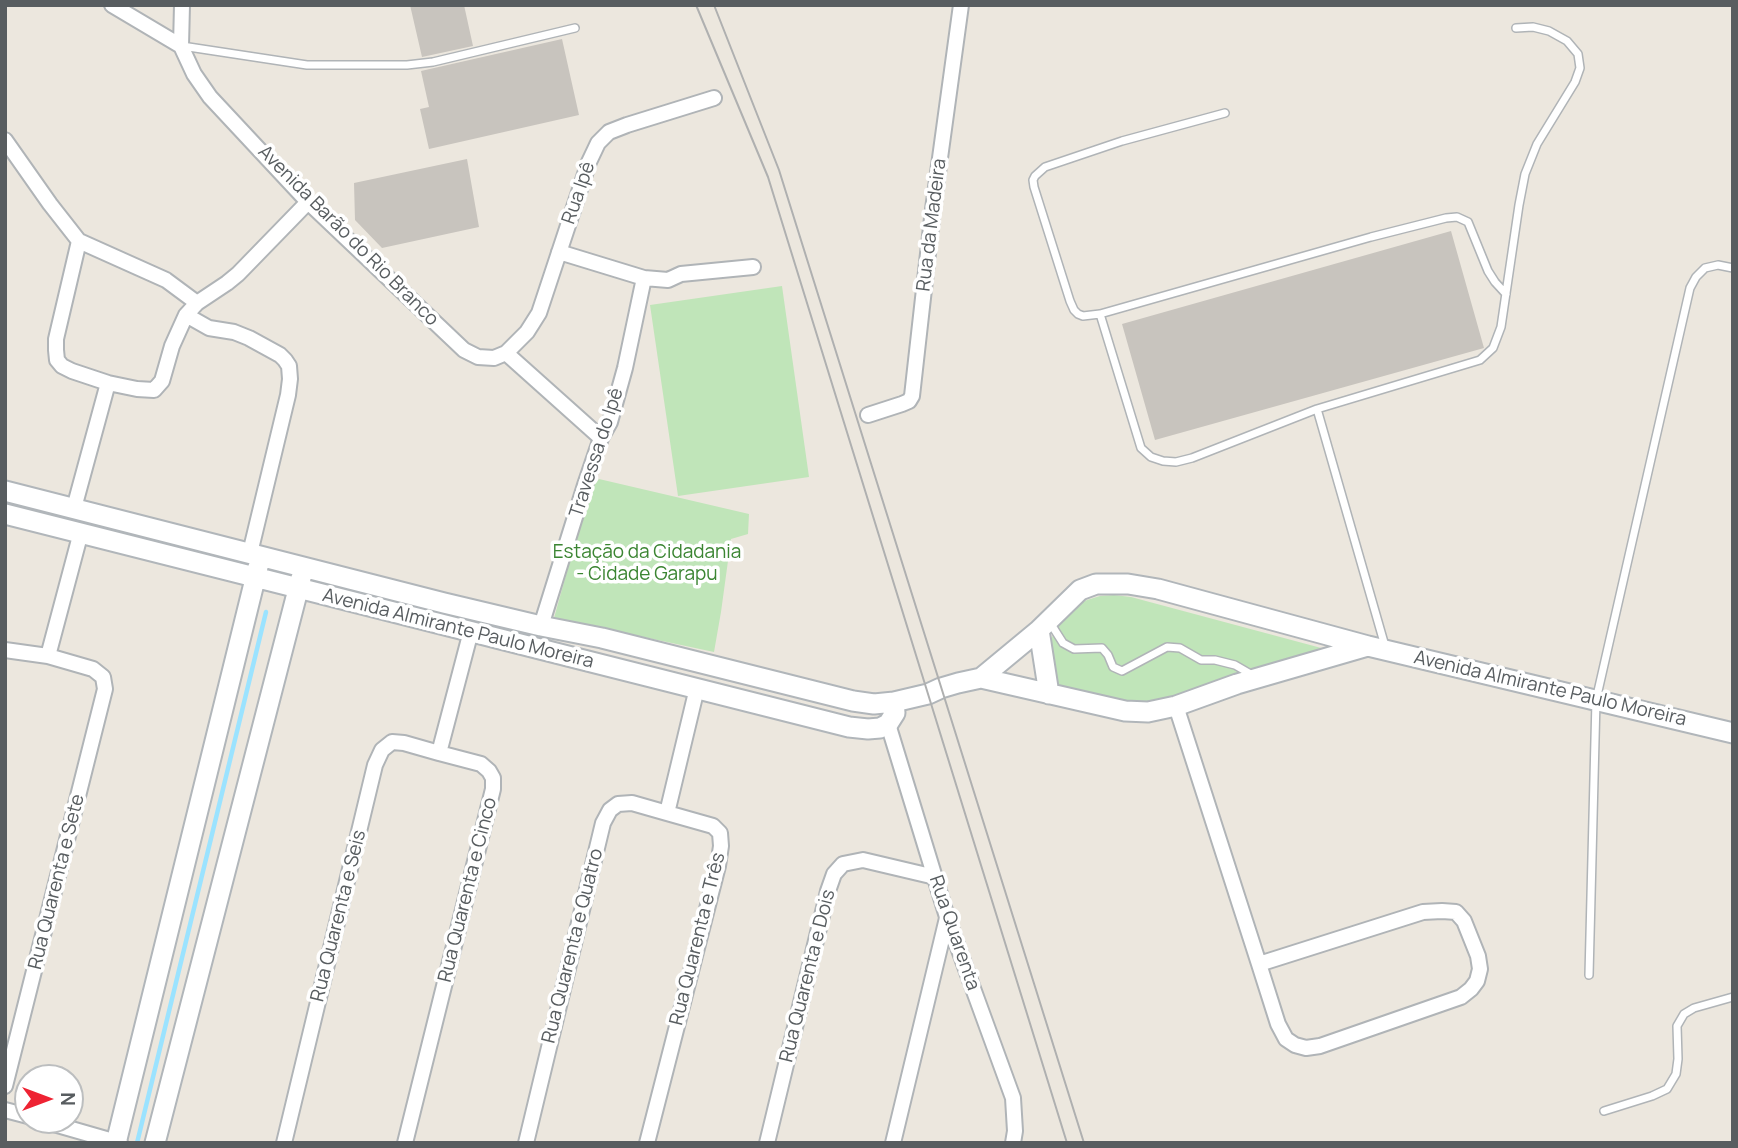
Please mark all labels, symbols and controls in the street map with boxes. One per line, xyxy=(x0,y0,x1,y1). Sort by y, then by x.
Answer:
street label: Avenida Barão do Rio Branco xyxy=(253,141,443,331)
street label: Rua da Madeira xyxy=(913,157,951,293)
street label: Rua Ipê xyxy=(558,159,600,227)
street label: Travessa do Ipê xyxy=(565,385,629,521)
park label: Estação da Cidadania - Cidade Garapu xyxy=(553,542,741,586)
street label: Avenida Almirante Paulo Moreira xyxy=(320,584,596,674)
street label: Avenida Almirante Paulo Moreira xyxy=(1412,647,1688,731)
street label: Rua Quarenta e Sete xyxy=(24,792,90,972)
street label: Rua Quarenta e Cinco xyxy=(434,795,502,985)
street label: Rua Quarenta e Seis xyxy=(307,828,371,1004)
street label: Rua Quarenta e Quatro xyxy=(538,846,608,1046)
street label: Rua Quarenta e Três xyxy=(666,850,730,1028)
street label: Rua Quarenta xyxy=(924,872,984,994)
street label: Rua Quarenta e Dois xyxy=(775,887,841,1065)
north arrow xyxy=(14,1064,84,1134)
text: N xyxy=(55,1092,81,1106)

